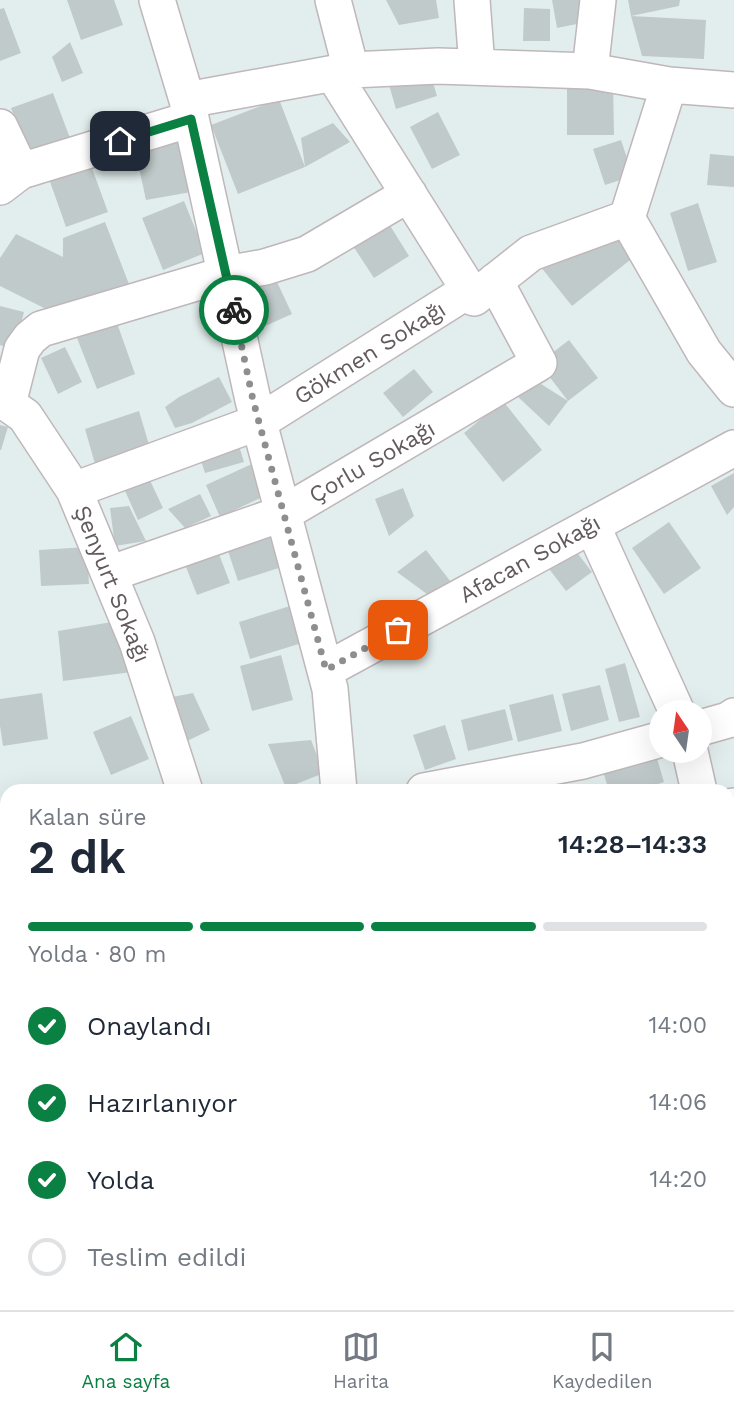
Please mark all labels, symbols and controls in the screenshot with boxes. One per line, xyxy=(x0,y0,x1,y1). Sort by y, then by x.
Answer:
pin xyxy=(90,111,150,171)
icon: home xyxy=(101,122,139,160)
courier xyxy=(199,275,269,345)
icon: bike xyxy=(215,291,253,329)
street label: Gökmen Sokağı xyxy=(289,296,451,410)
street label: Çorlu Sokağı xyxy=(304,415,440,509)
street label: Şenyurt Sokağı xyxy=(68,502,156,666)
street label: Afacan Sokağı xyxy=(455,509,605,609)
pin xyxy=(368,600,428,660)
icon: bag xyxy=(379,611,417,649)
north arrow xyxy=(649,700,712,763)
map controls xyxy=(649,700,712,763)
text: Kalan süre xyxy=(28,804,147,831)
text: 14:28–14:33 xyxy=(558,829,707,859)
text: 2 dk xyxy=(28,830,126,884)
text: Yolda · 80 m xyxy=(28,941,166,968)
icon: check xyxy=(28,1007,66,1045)
text: Onaylandı xyxy=(87,1011,212,1041)
text: 14:00 xyxy=(649,1012,707,1039)
icon: check xyxy=(28,1084,66,1122)
text: Hazırlanıyor xyxy=(87,1088,237,1118)
text: 14:06 xyxy=(649,1089,707,1116)
icon: check xyxy=(28,1161,66,1199)
text: Yolda xyxy=(87,1165,155,1195)
text: 14:20 xyxy=(649,1166,707,1193)
text: Teslim edildi xyxy=(87,1242,246,1272)
tab: Ana sayfa xyxy=(81,1328,170,1393)
tab: Harita xyxy=(333,1328,389,1393)
tab: Kaydedilen xyxy=(552,1328,653,1393)

